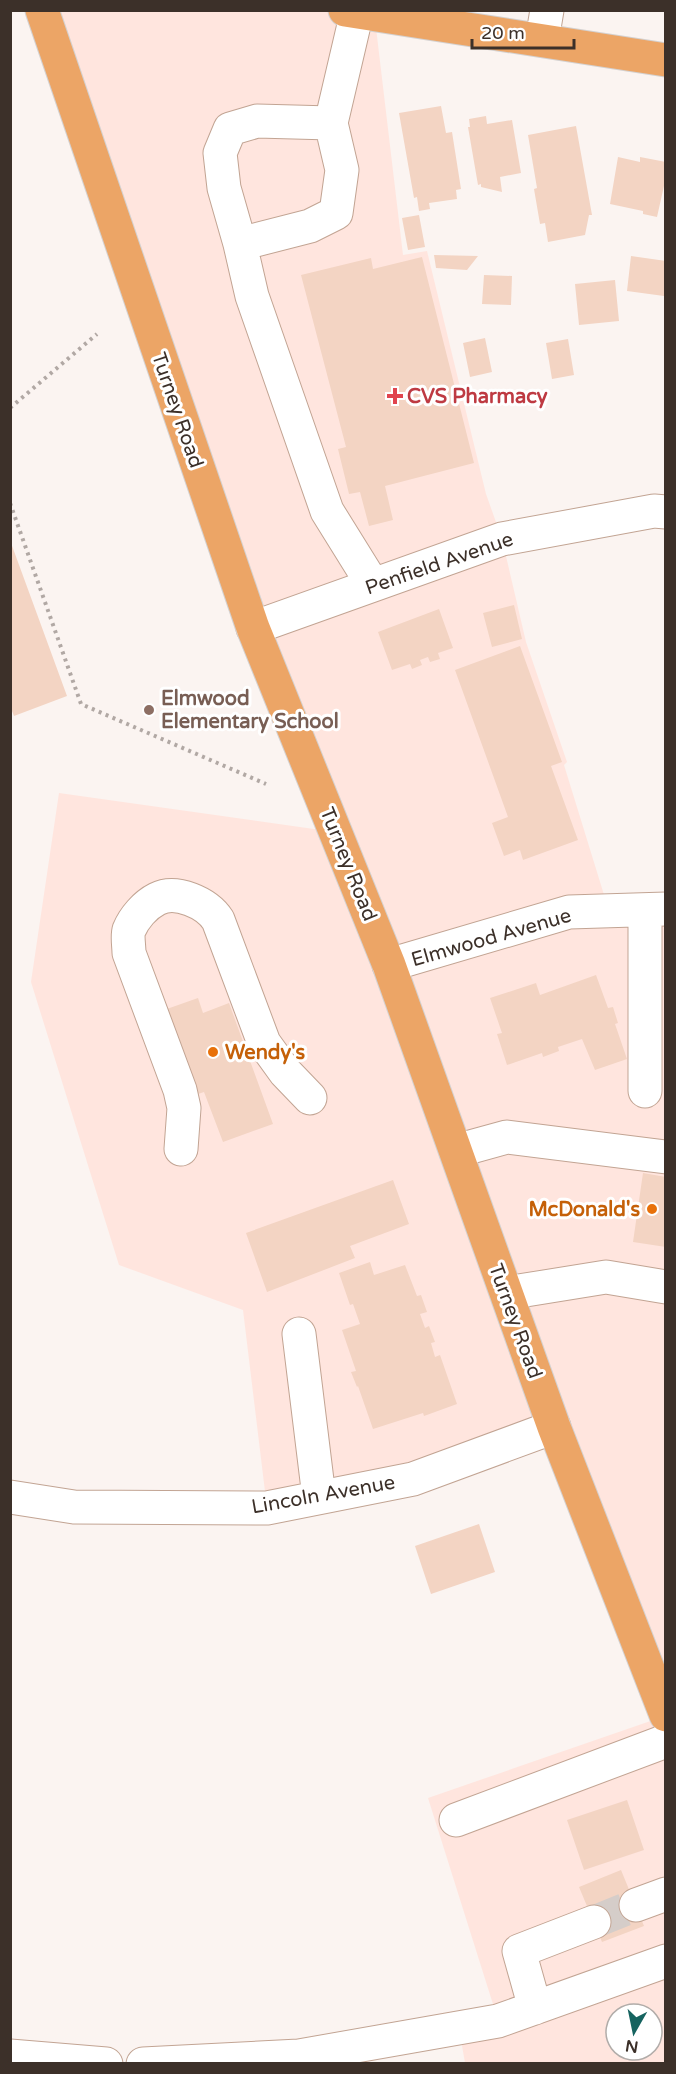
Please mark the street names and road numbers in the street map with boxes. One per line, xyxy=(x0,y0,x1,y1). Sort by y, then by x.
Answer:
street label: Turney Road xyxy=(146,349,208,471)
street label: Penfield Avenue xyxy=(362,527,516,600)
street label: Turney Road xyxy=(314,804,382,925)
street label: Elmwood Avenue xyxy=(408,904,574,972)
street label: Turney Road xyxy=(483,1261,547,1382)
street label: Lincoln Avenue xyxy=(250,1471,397,1519)

